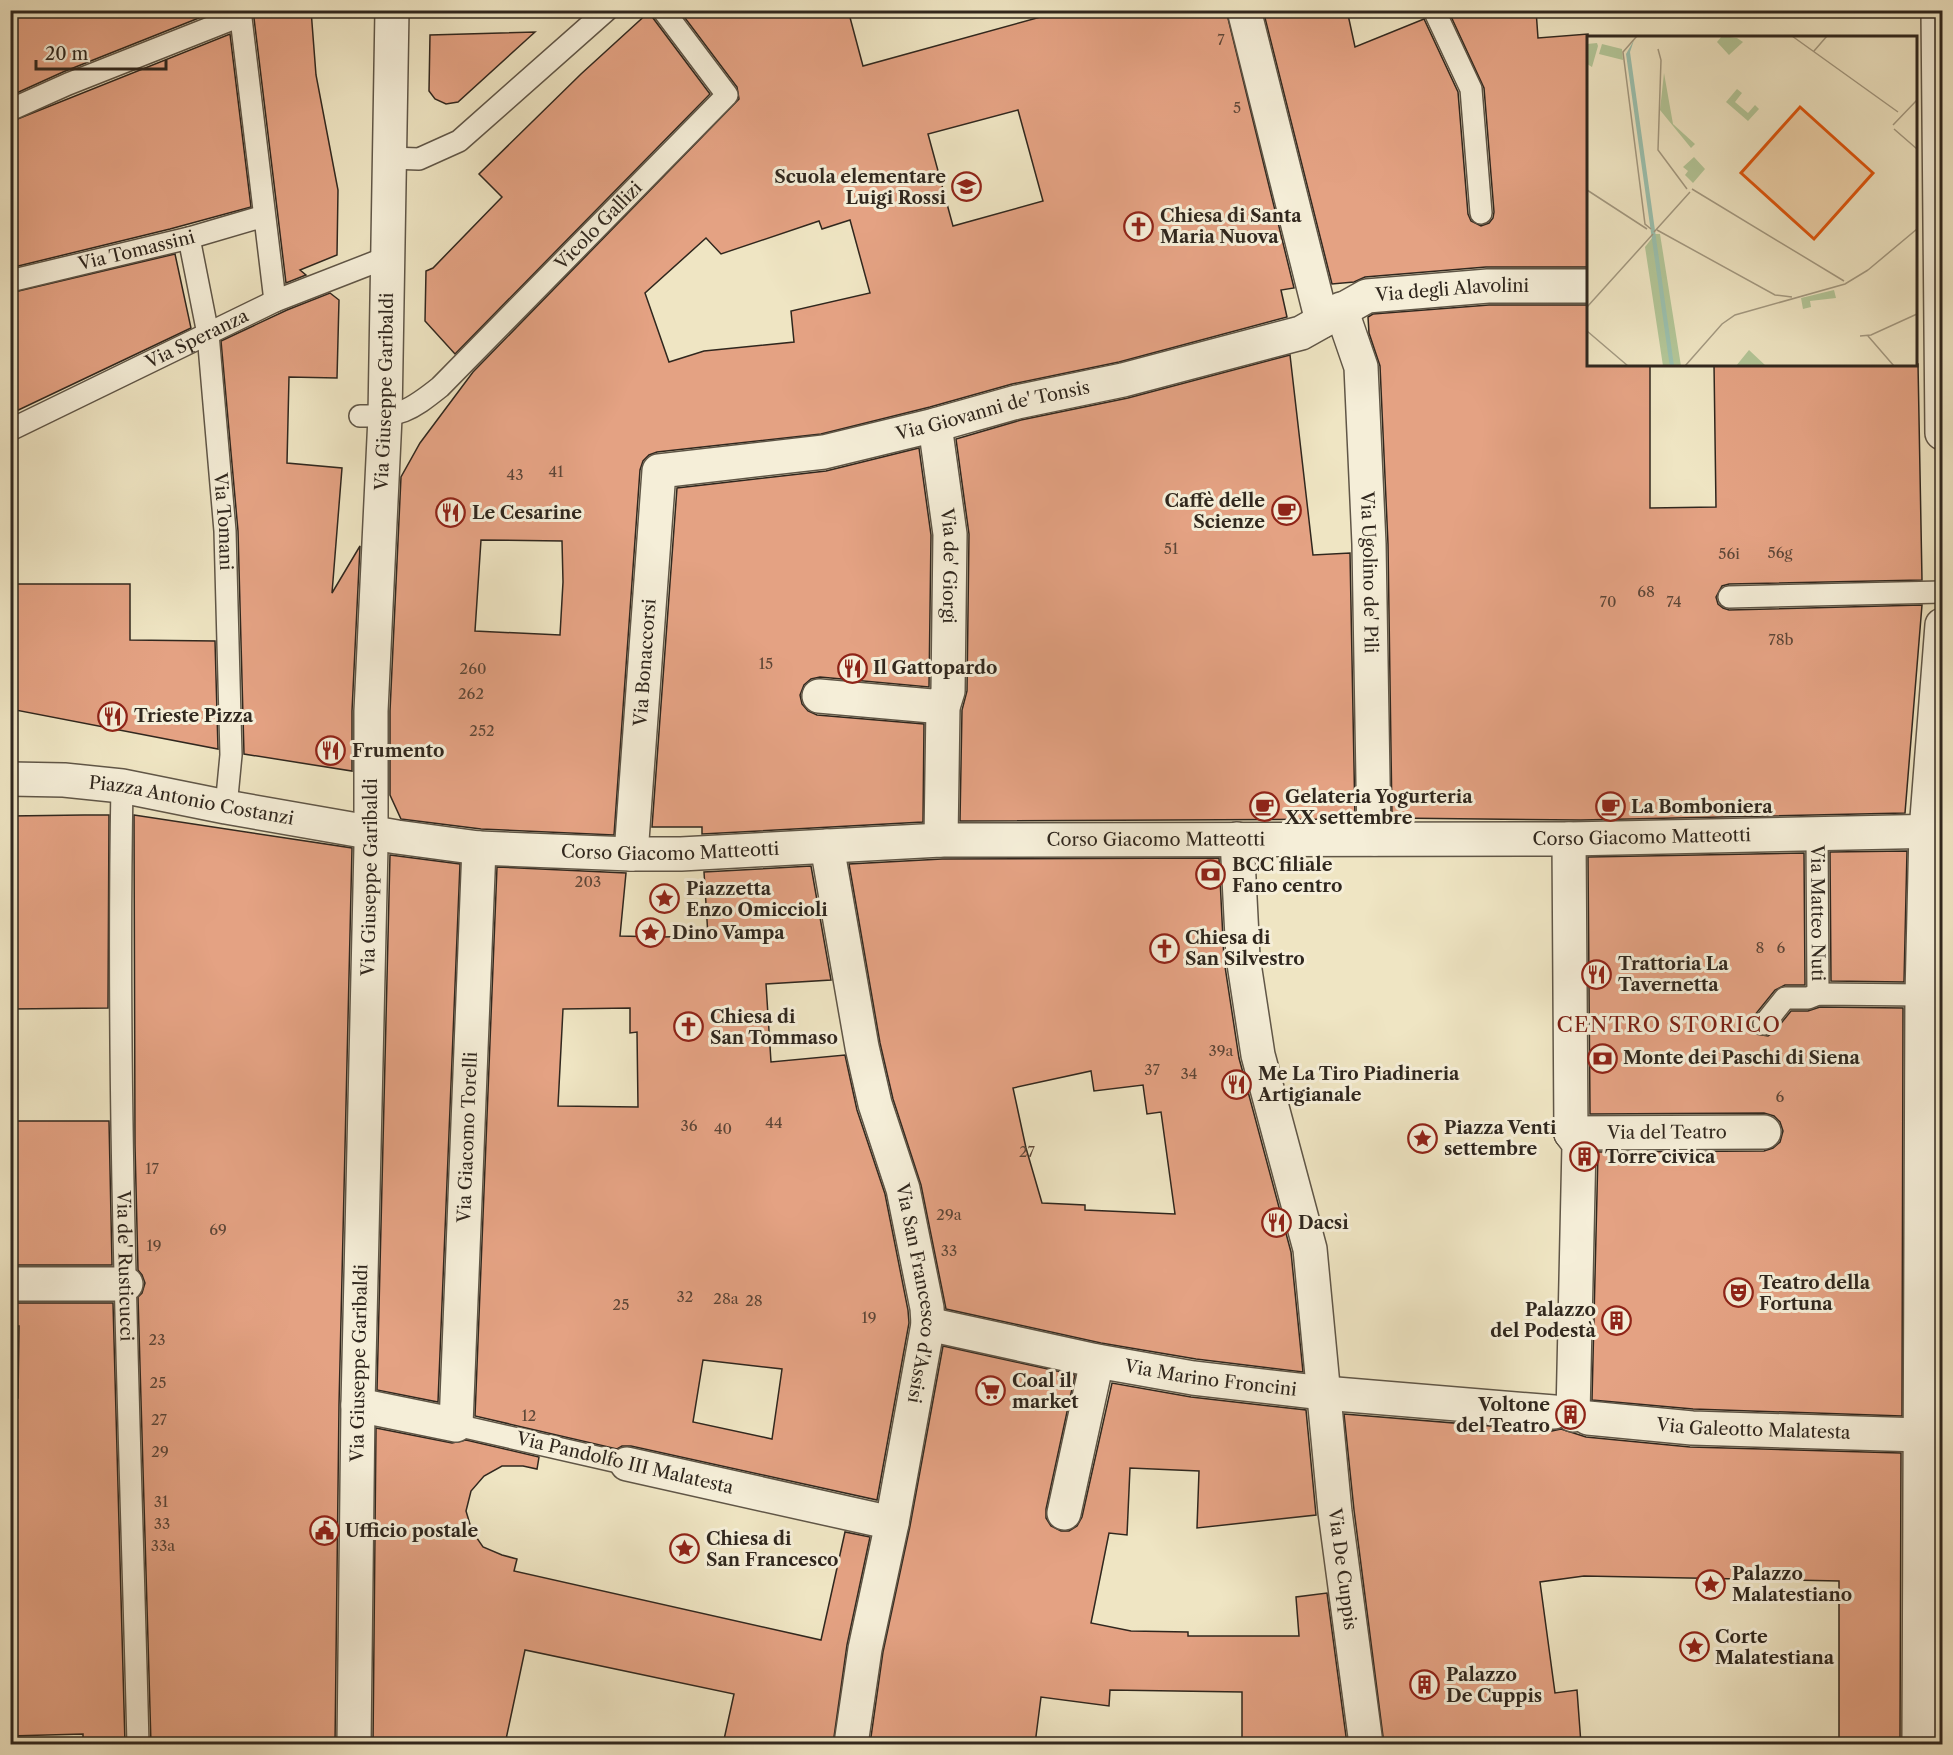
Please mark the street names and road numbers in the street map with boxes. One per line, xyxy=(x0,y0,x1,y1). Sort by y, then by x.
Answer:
street label: Vicolo Gallizi xyxy=(550,177,647,275)
street label: Via Tomassini xyxy=(75,226,198,275)
street label: Via degli Alavolini xyxy=(1374,275,1529,306)
street label: Via Giuseppe Garibaldi xyxy=(370,292,398,492)
street label: Via Speranza xyxy=(141,304,252,374)
street label: Via Giovanni de' Tonsis xyxy=(893,376,1092,445)
street label: Via Tomani xyxy=(209,471,237,571)
street label: Via Ugolino de' Pili xyxy=(1356,490,1382,654)
street label: Via de' Giorgi xyxy=(935,506,961,624)
street label: Via Bonaccorsi xyxy=(629,597,661,728)
street label: Piazza Antonio Costanzi xyxy=(88,772,296,830)
street label: Via Giuseppe Garibaldi xyxy=(357,778,382,977)
street label: Corso Giacomo Matteotti xyxy=(1532,824,1752,850)
street label: Corso Giacomo Matteotti xyxy=(1046,828,1266,851)
street label: Corso Giacomo Matteotti xyxy=(560,838,780,865)
street label: Via Matteo Nuti xyxy=(1806,844,1829,982)
street label: Via Giacomo Torelli xyxy=(453,1051,482,1224)
street label: Via del Teatro xyxy=(1606,1121,1727,1144)
street label: Via San Francesco d'Assisi xyxy=(891,1180,939,1405)
street label: Via de' Rusticucci xyxy=(112,1189,138,1342)
street label: Via Giuseppe Garibaldi xyxy=(346,1263,372,1463)
street label: Via Marino Froncini xyxy=(1122,1355,1298,1401)
street label: Via Galeotto Malatesta xyxy=(1655,1414,1851,1444)
street label: Via Pandolfo III Malatesta xyxy=(513,1427,736,1499)
street label: Via De Cuppis xyxy=(1323,1506,1362,1631)

